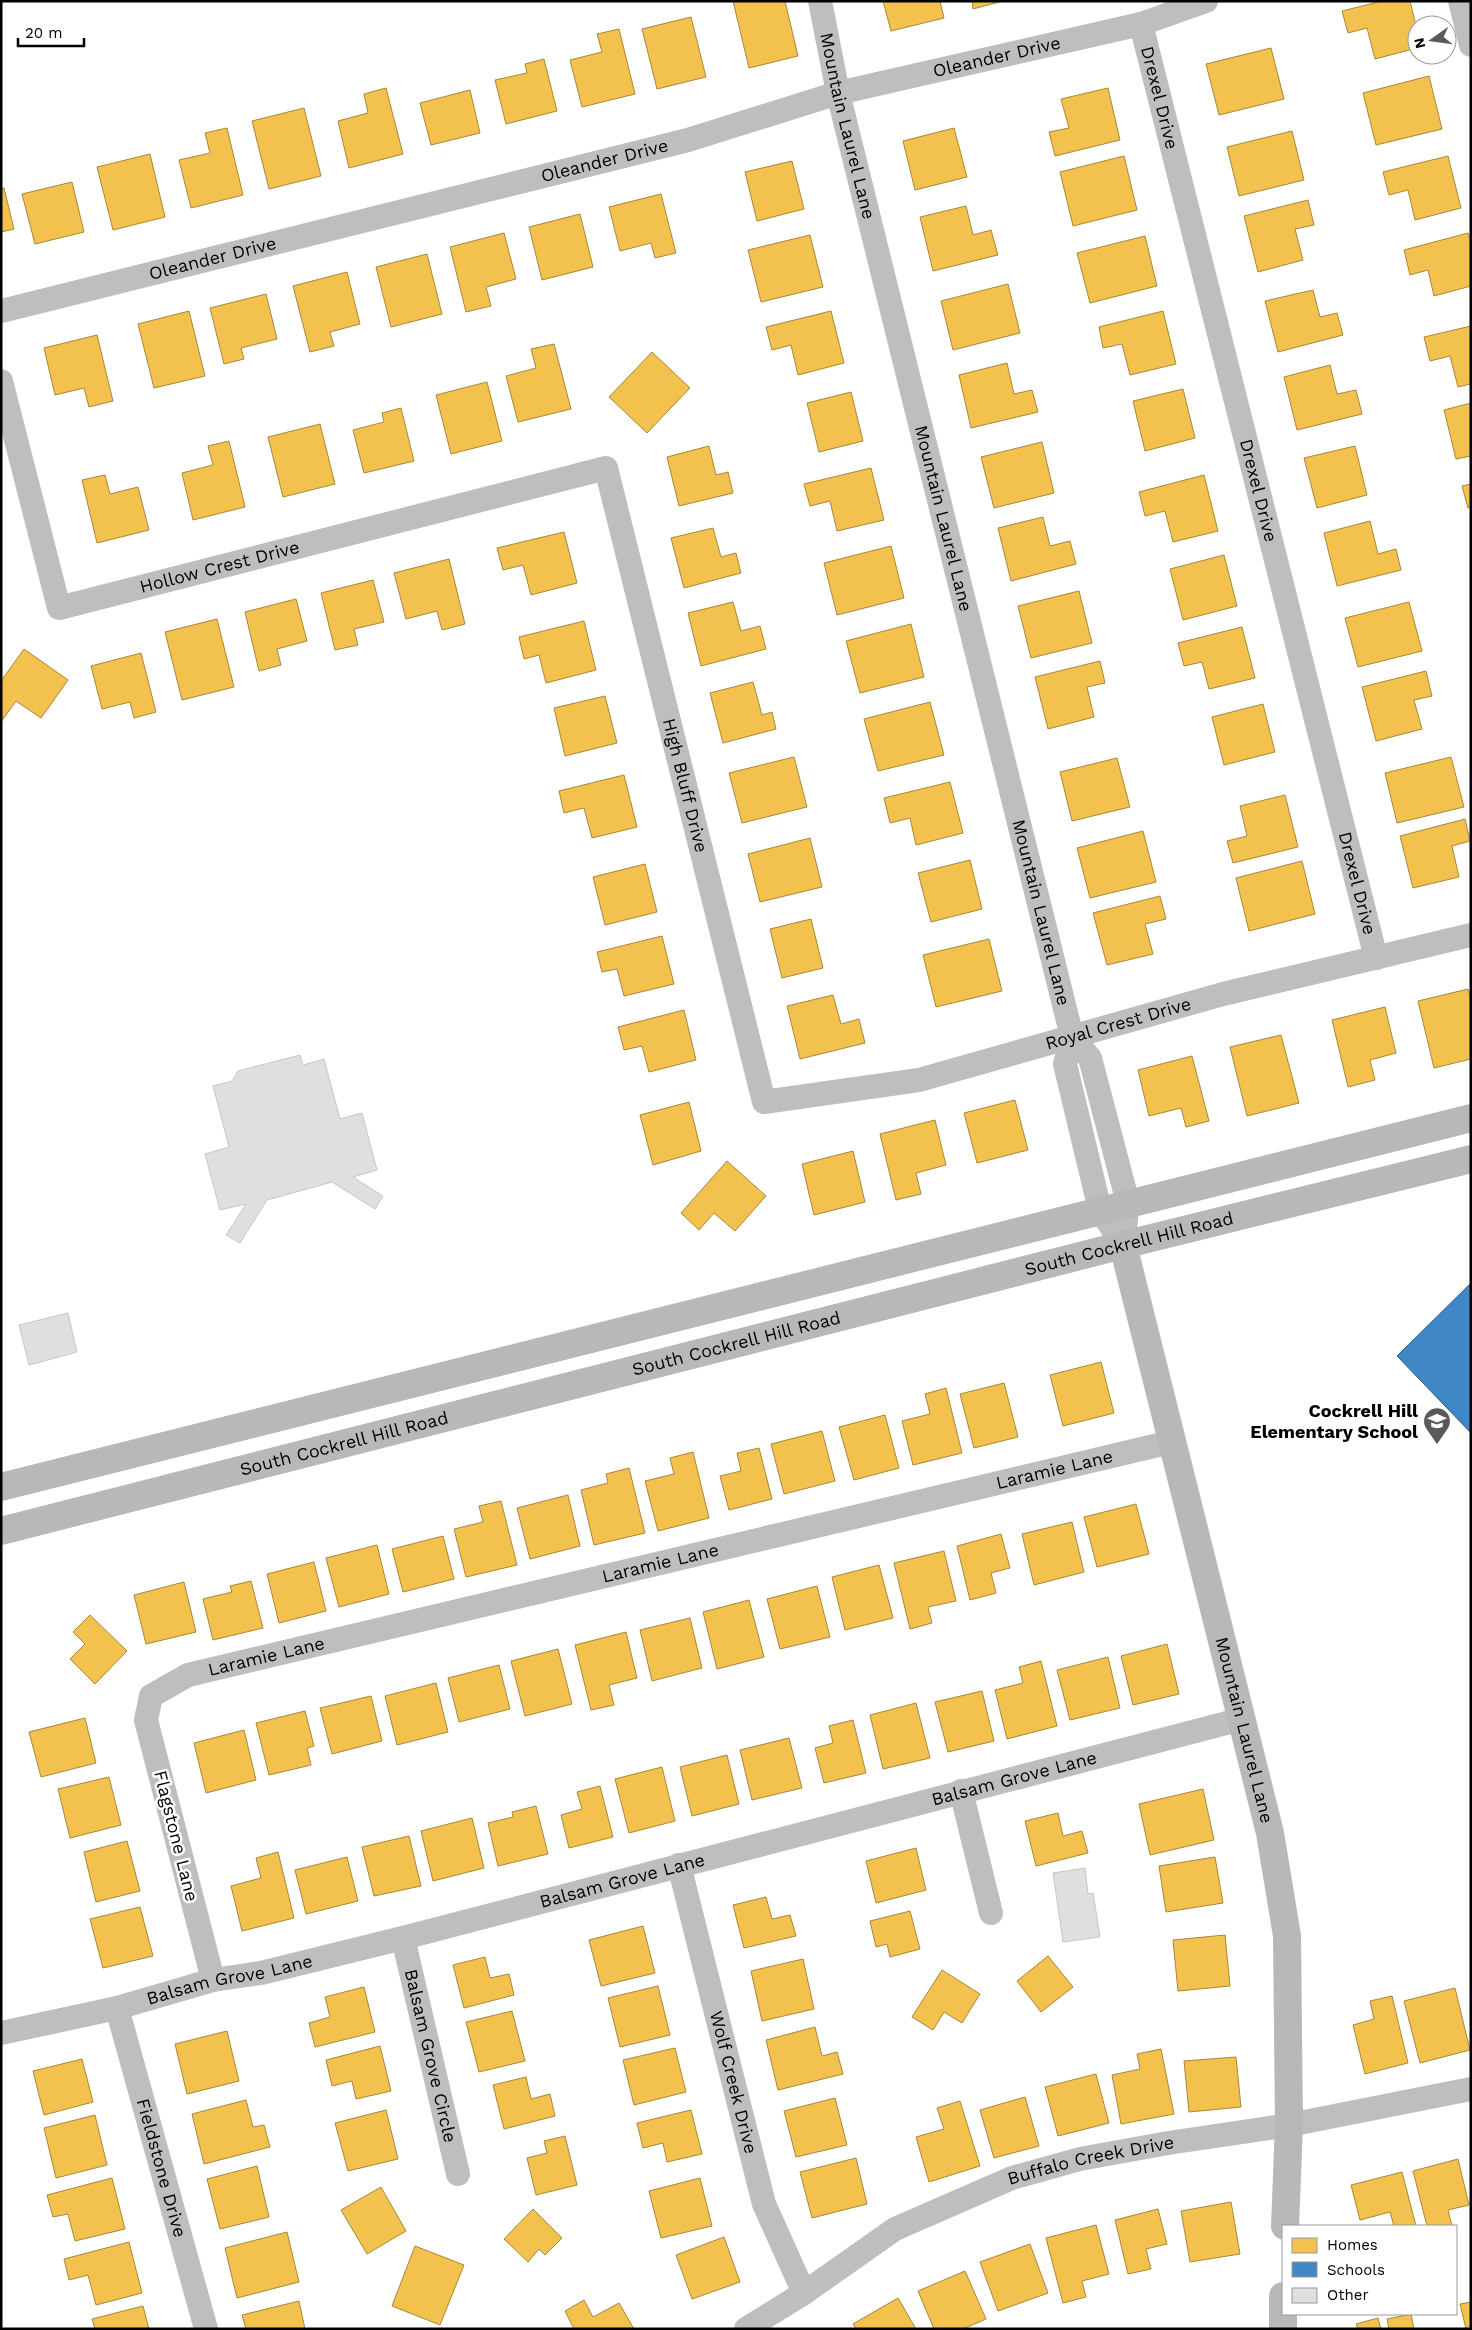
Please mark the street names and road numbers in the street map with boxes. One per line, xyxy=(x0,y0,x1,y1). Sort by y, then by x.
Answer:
street label: Mountain Laurel Lane xyxy=(816,31,880,221)
street label: Oleander Drive xyxy=(931,32,1063,81)
street label: Drexel Drive xyxy=(1137,44,1183,151)
street label: Oleander Drive xyxy=(539,134,670,186)
street label: Oleander Drive xyxy=(147,232,278,284)
street label: Mountain Laurel Lane xyxy=(911,423,977,614)
street label: Drexel Drive xyxy=(1236,437,1282,544)
street label: Hollow Crest Drive xyxy=(137,536,301,597)
street label: High Bluff Drive xyxy=(659,716,712,855)
street label: Mountain Laurel Lane xyxy=(1008,817,1075,1008)
street label: Drexel Drive xyxy=(1335,829,1381,937)
street label: Royal Crest Drive xyxy=(1043,993,1193,1054)
street label: South Cockrell Hill Road xyxy=(1022,1207,1235,1280)
street label: South Cockrell Hill Road xyxy=(630,1306,843,1380)
street label: South Cockrell Hill Road xyxy=(237,1406,450,1480)
street label: Laramie Lane xyxy=(994,1445,1115,1493)
street label: Laramie Lane xyxy=(600,1539,721,1587)
street label: Laramie Lane xyxy=(206,1632,327,1680)
street label: Mountain Laurel Lane xyxy=(1211,1635,1278,1825)
street label: Balsam Grove Lane xyxy=(929,1746,1099,1810)
street label: Flagstone Lane xyxy=(150,1768,203,1904)
street label: Balsam Grove Lane xyxy=(537,1849,707,1912)
street label: Balsam Grove Lane xyxy=(144,1950,315,2009)
street label: Balsam Grove Circle xyxy=(401,1967,461,2145)
street label: Wolf Creek Drive xyxy=(706,2009,762,2156)
street label: Fieldstone Drive xyxy=(133,2096,191,2240)
street label: Buffalo Creek Drive xyxy=(1005,2131,1175,2189)

